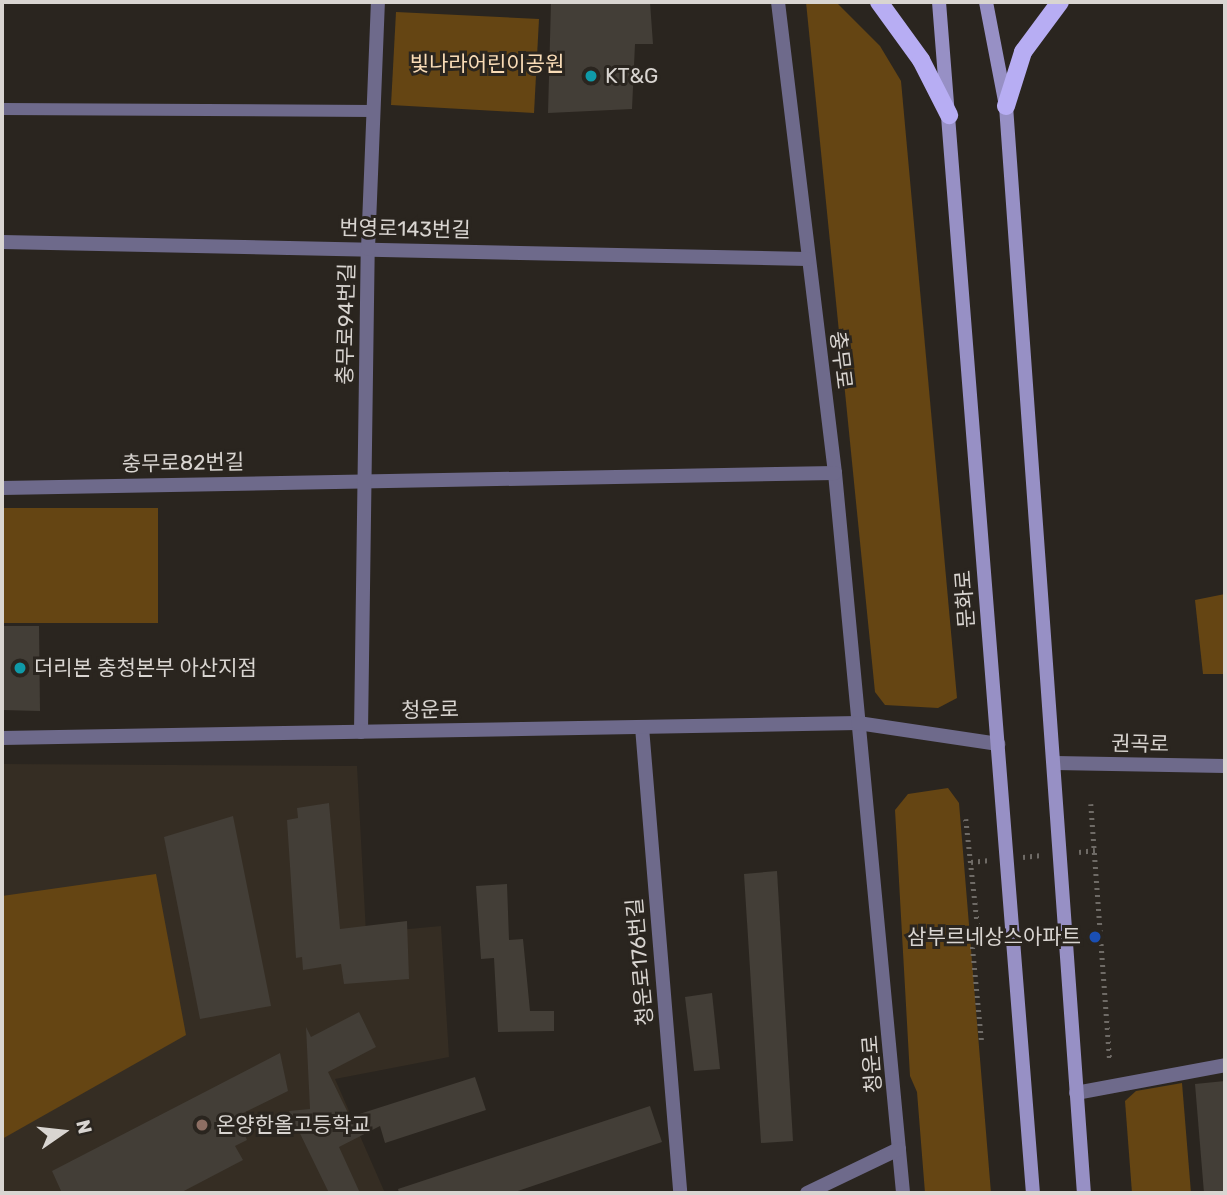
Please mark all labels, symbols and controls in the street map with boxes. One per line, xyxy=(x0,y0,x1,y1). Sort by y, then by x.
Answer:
park label: 빛나라어린이공원 xyxy=(410,51,564,77)
place label: KT&G xyxy=(605,63,658,89)
marker: KT&G xyxy=(583,68,599,84)
street label: 번영로143번길 xyxy=(339,215,471,243)
street label: 충무로94번길 xyxy=(332,263,360,385)
street label: 충무로 xyxy=(825,330,857,390)
street label: 충무로82번길 xyxy=(122,449,244,477)
street label: 문화로 xyxy=(950,569,980,629)
place label: 더리본 충청본부 아산지점 xyxy=(34,655,257,681)
marker: 더리본 충청본부 아산지점 xyxy=(12,660,28,676)
street label: 청운로 xyxy=(401,697,459,723)
street label: 권곡로 xyxy=(1111,731,1169,757)
street label: 청운로176번길 xyxy=(622,897,658,1027)
place label: 삼부르네상스아파트 xyxy=(907,924,1081,950)
marker: 삼부르네상스아파트 xyxy=(1087,929,1103,945)
street label: 청운로 xyxy=(857,1034,887,1094)
north arrow xyxy=(28,1097,98,1167)
place label: 온양한올고등학교 xyxy=(216,1112,371,1138)
text: N xyxy=(71,1117,97,1136)
marker: 온양한올고등학교 xyxy=(194,1117,210,1133)

